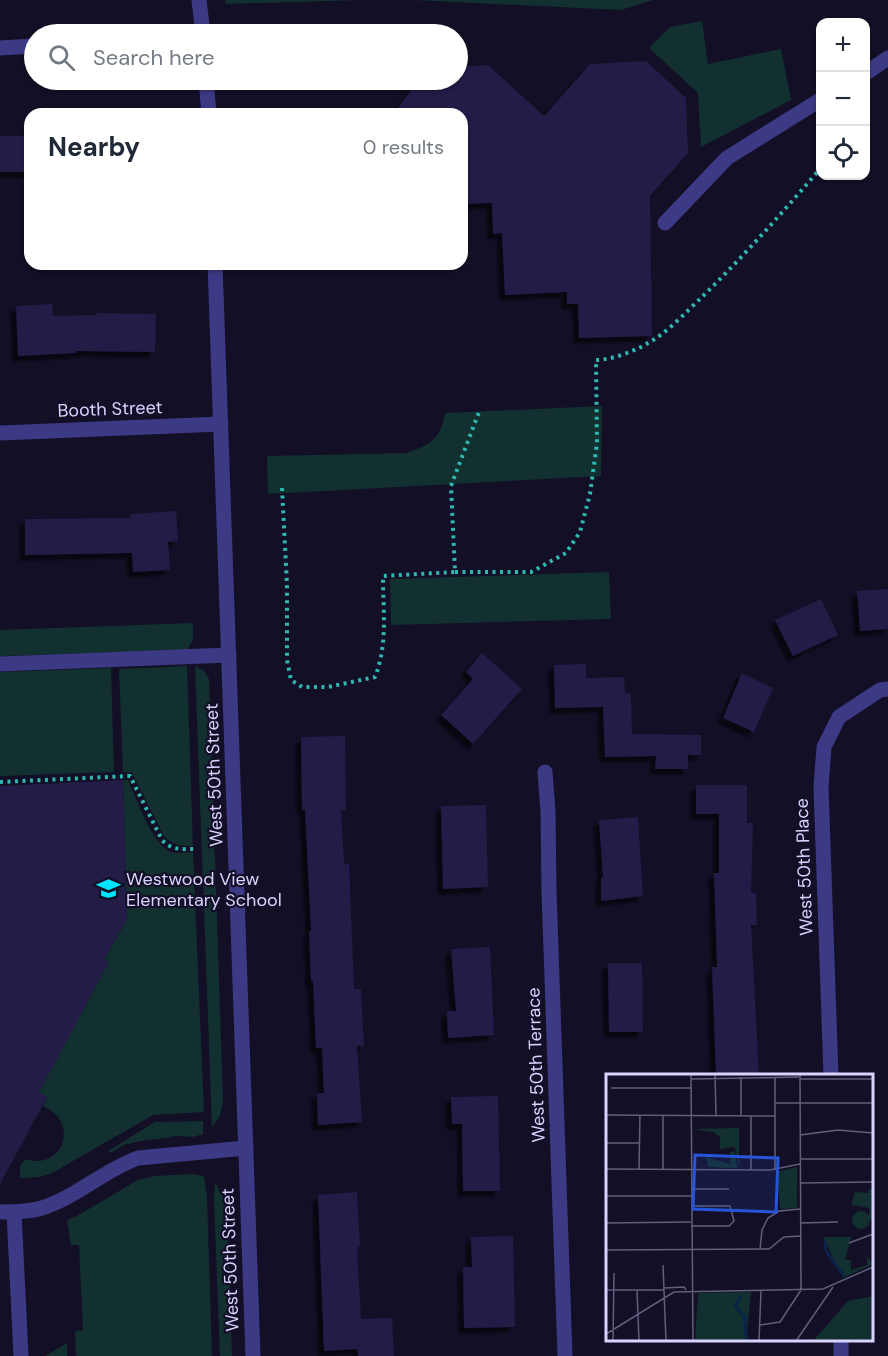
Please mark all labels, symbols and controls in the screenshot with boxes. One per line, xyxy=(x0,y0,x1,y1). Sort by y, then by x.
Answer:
map controls xyxy=(816,18,870,180)
button: + xyxy=(816,18,870,72)
search box xyxy=(24,24,468,90)
icon: search xyxy=(45,41,78,74)
text: Search here xyxy=(93,43,214,72)
button: − xyxy=(816,72,870,126)
button: locate xyxy=(816,126,870,180)
text: Nearby xyxy=(48,130,140,164)
text: 0 results xyxy=(363,134,444,160)
street label: Booth Street xyxy=(57,395,163,423)
street label: West 50th Street xyxy=(199,703,229,847)
street label: West 50th Place xyxy=(790,798,818,936)
place label: Westwood View Elementary School xyxy=(126,867,282,912)
school or university icon: Westwood View Elementary School xyxy=(95,876,121,902)
street label: West 50th Terrace xyxy=(521,987,551,1143)
inset map xyxy=(606,1074,873,1341)
street label: West 50th Street xyxy=(215,1188,245,1332)

